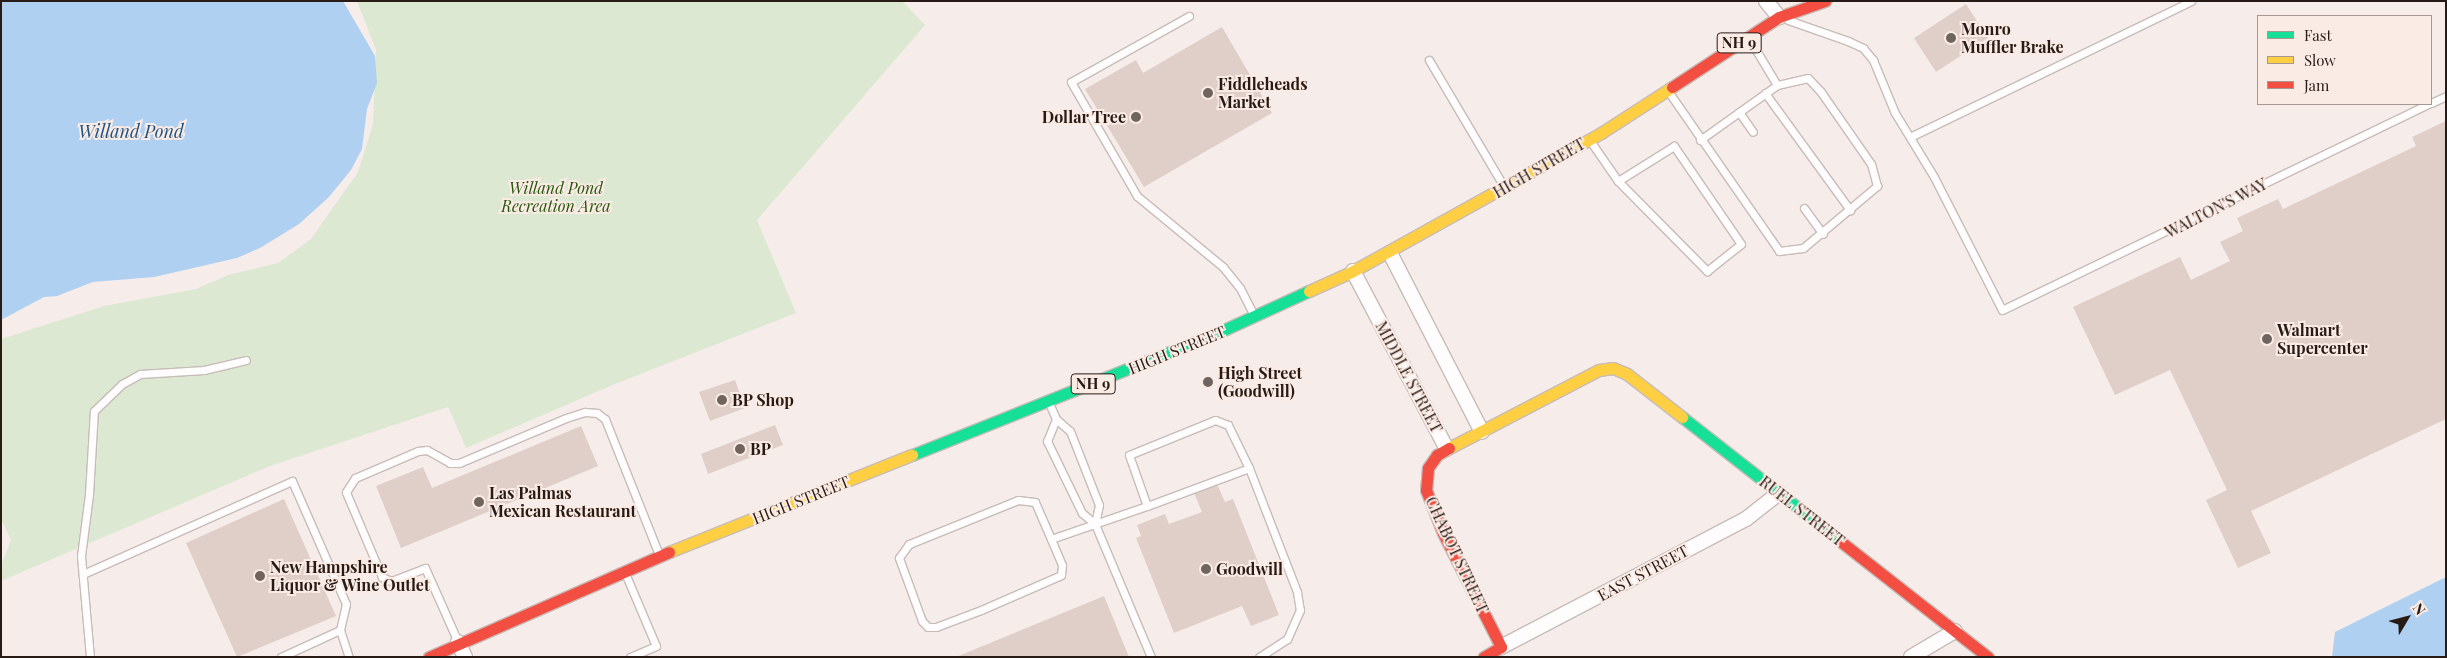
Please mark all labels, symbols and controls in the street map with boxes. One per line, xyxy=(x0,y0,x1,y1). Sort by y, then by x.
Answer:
legend xyxy=(2257,15,2432,105)
place label: Monro Muffler Brake xyxy=(1961,19,2064,57)
text: Fast xyxy=(2304,25,2332,45)
road number: NH 9 xyxy=(1716,30,1762,56)
marker: Monro Muffler Brake xyxy=(1945,32,1957,44)
text: Slow xyxy=(2304,50,2336,70)
place label: Fiddleheads Market xyxy=(1218,74,1308,112)
text: Jam xyxy=(2304,75,2329,95)
marker: Fiddleheads Market xyxy=(1202,87,1214,99)
place label: Dollar Tree xyxy=(1041,107,1126,127)
marker: Dollar Tree xyxy=(1130,111,1142,123)
water label: Willand Pond xyxy=(78,120,184,142)
street label: HIGH STREET xyxy=(1490,134,1588,202)
street label: WALTON'S WAY xyxy=(2162,174,2270,242)
park label: Willand Pond Recreation Area xyxy=(501,178,611,216)
street label: MIDDLE STREET xyxy=(1371,318,1447,436)
place label: Walmart Supercenter xyxy=(2277,320,2368,358)
street label: HIGH STREET xyxy=(1126,322,1228,378)
marker: Walmart Supercenter xyxy=(2261,333,2273,345)
place label: High Street (Goodwill) xyxy=(1218,363,1302,401)
road number: NH 9 xyxy=(1070,372,1116,396)
marker: High Street (Goodwill) xyxy=(1202,376,1214,388)
place label: BP Shop xyxy=(732,390,794,410)
marker: BP Shop xyxy=(716,394,728,406)
place label: BP xyxy=(750,439,771,459)
marker: BP xyxy=(734,443,746,455)
street label: HIGH STREET xyxy=(750,472,852,528)
street label: RUEL STREET xyxy=(1756,472,1848,550)
place label: Las Palmas Mexican Restaurant xyxy=(489,483,636,521)
street label: CHABOT STREET xyxy=(1421,493,1493,617)
marker: Las Palmas Mexican Restaurant xyxy=(473,496,485,508)
street label: EAST STREET xyxy=(1594,541,1692,605)
place label: New Hampshire Liquor & Wine Outlet xyxy=(270,557,430,595)
place label: Goodwill xyxy=(1216,559,1283,579)
marker: Goodwill xyxy=(1200,563,1212,575)
marker: New Hampshire Liquor & Wine Outlet xyxy=(254,570,266,582)
north arrow xyxy=(2382,593,2432,643)
text: N xyxy=(2409,599,2430,618)

